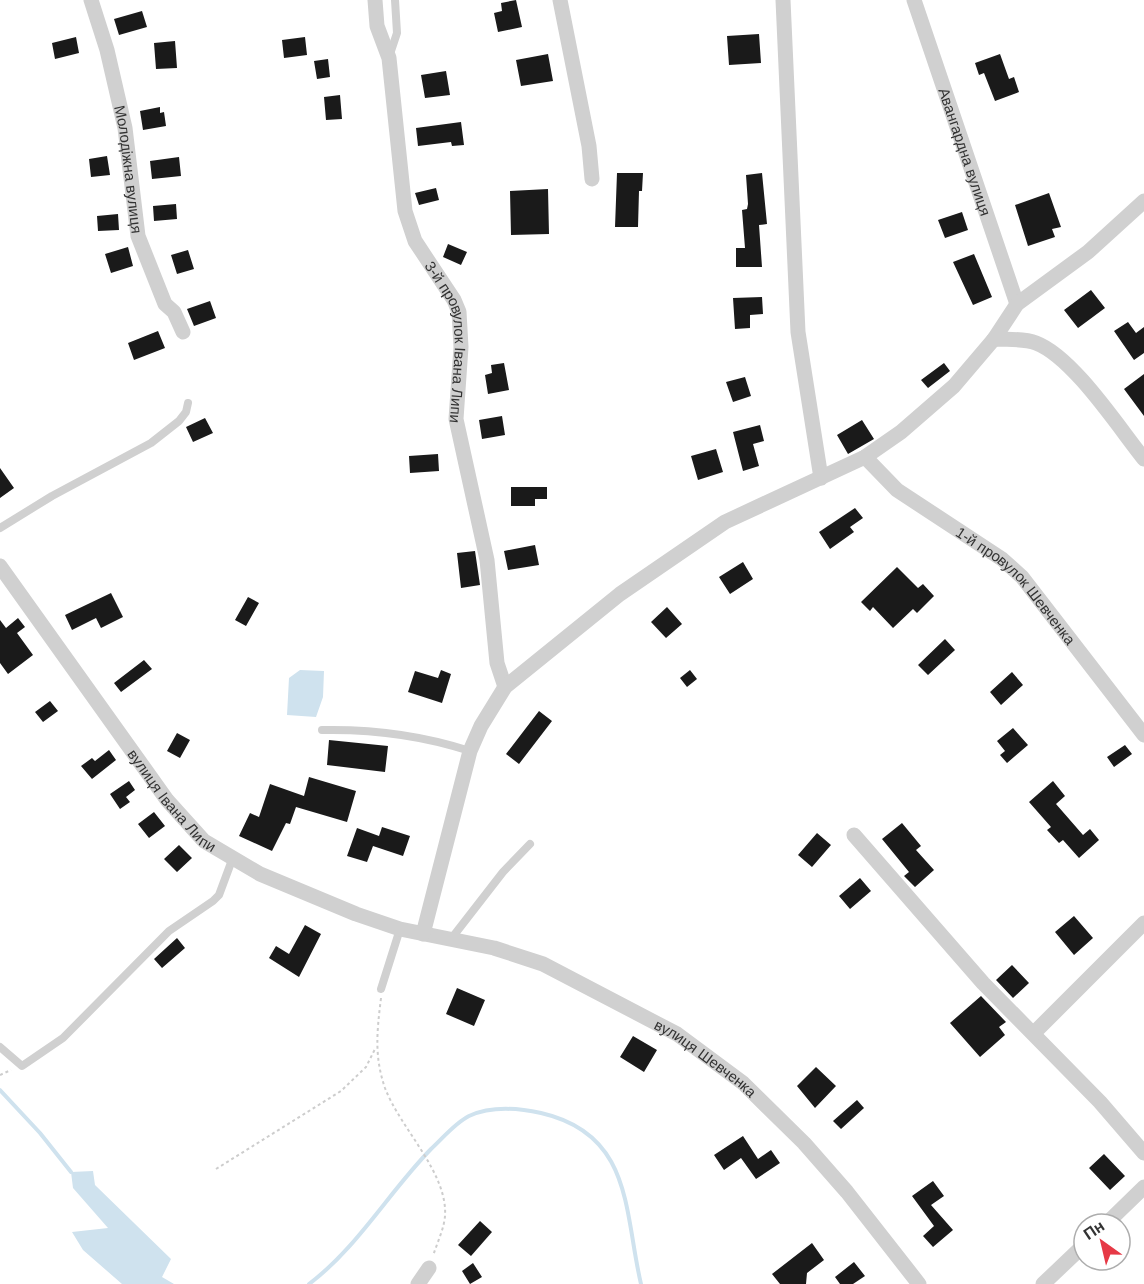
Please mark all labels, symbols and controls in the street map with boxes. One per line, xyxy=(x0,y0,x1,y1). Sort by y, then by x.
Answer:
street label: Авангардна вулиця xyxy=(936,85,995,218)
street label: Молодіжна вулиця xyxy=(112,103,146,234)
street label: 3-й провулок Івана Липи xyxy=(422,258,470,424)
street label: 1-й провулок Шевченка xyxy=(953,523,1080,648)
street label: вулиця Івана Липи xyxy=(125,746,219,855)
street label: вулиця Шевченка xyxy=(652,1015,761,1101)
north arrow xyxy=(1072,1212,1132,1272)
text: Пн xyxy=(1080,1217,1107,1243)

